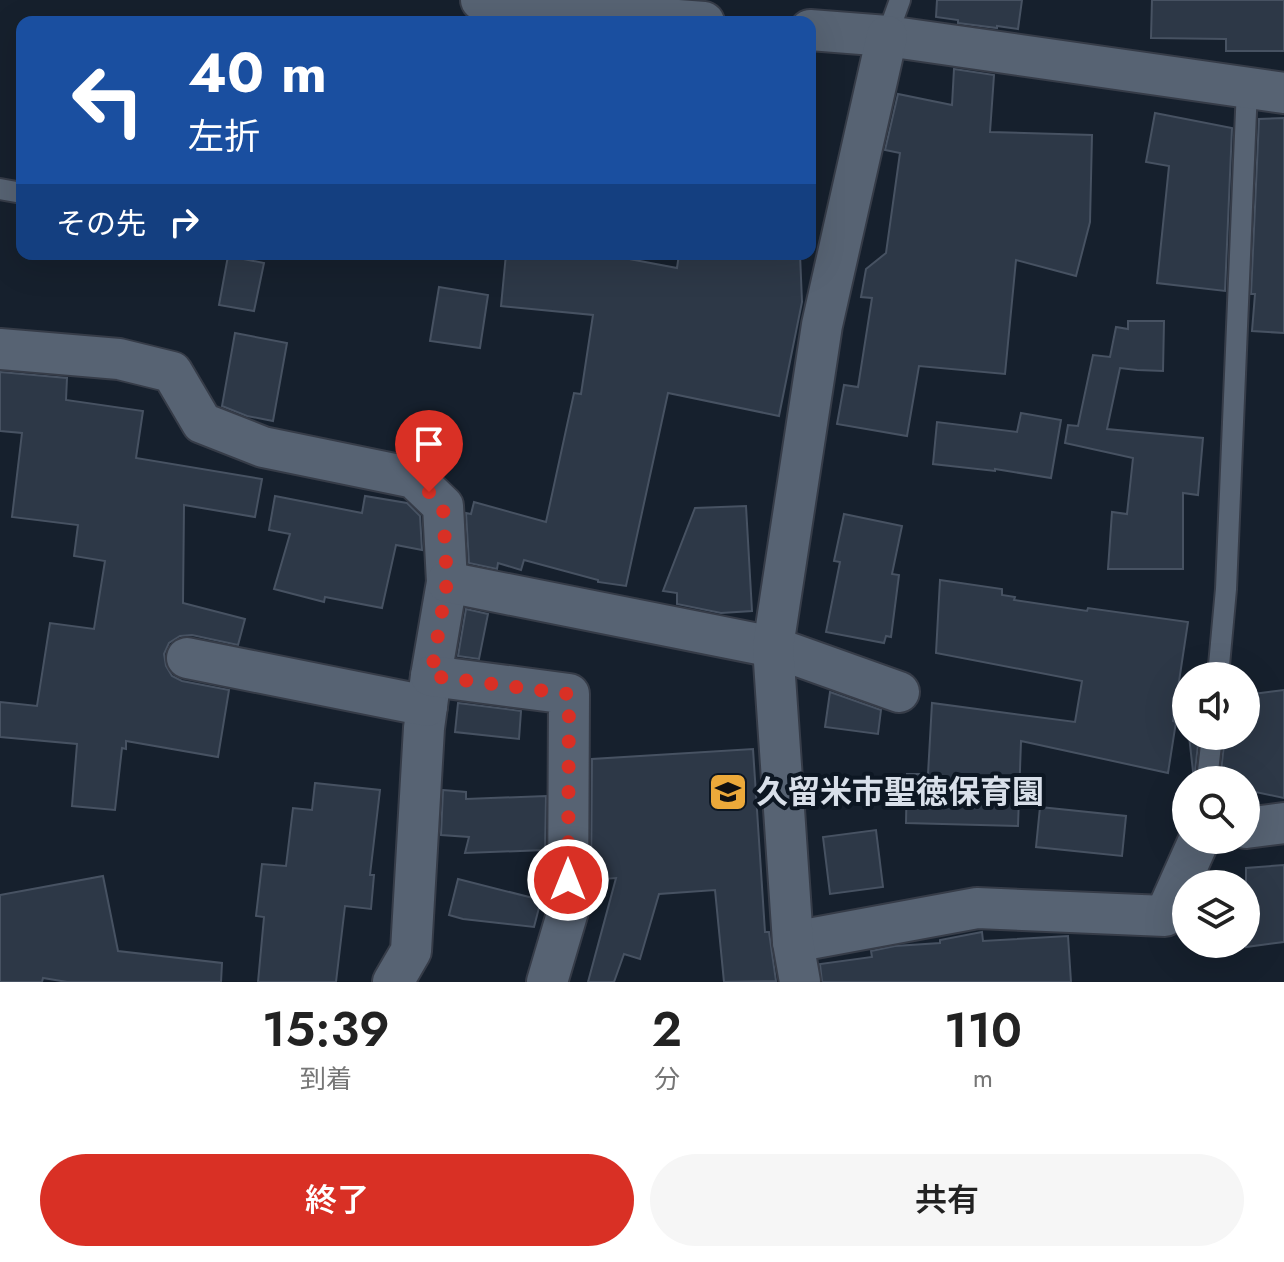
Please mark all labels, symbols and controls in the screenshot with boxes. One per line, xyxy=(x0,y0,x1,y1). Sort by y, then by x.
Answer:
text: 40 m xyxy=(188,32,327,113)
icon: left xyxy=(56,48,160,152)
text: 左折 xyxy=(188,110,260,162)
icon: right xyxy=(162,200,206,244)
text: その先 xyxy=(56,202,146,245)
pin xyxy=(395,410,463,492)
icon: arrive xyxy=(407,422,451,466)
map controls xyxy=(1172,662,1260,958)
button: sound xyxy=(1172,662,1260,750)
button: search xyxy=(1172,766,1260,854)
place label: 久留米市聖徳保育園 xyxy=(756,769,1044,815)
school or university icon: 久留米市聖徳保育園 xyxy=(707,771,749,813)
position arrow xyxy=(526,838,610,922)
button: layers xyxy=(1172,870,1260,958)
text: 15:39 xyxy=(262,995,390,1064)
text: 2 xyxy=(652,995,682,1064)
text: 110 xyxy=(944,996,1022,1065)
text: m xyxy=(973,1059,993,1097)
text: 到着 xyxy=(300,1060,352,1098)
text: 分 xyxy=(654,1060,680,1098)
button: 終了 xyxy=(40,1154,634,1246)
button: 共有 xyxy=(650,1154,1244,1246)

